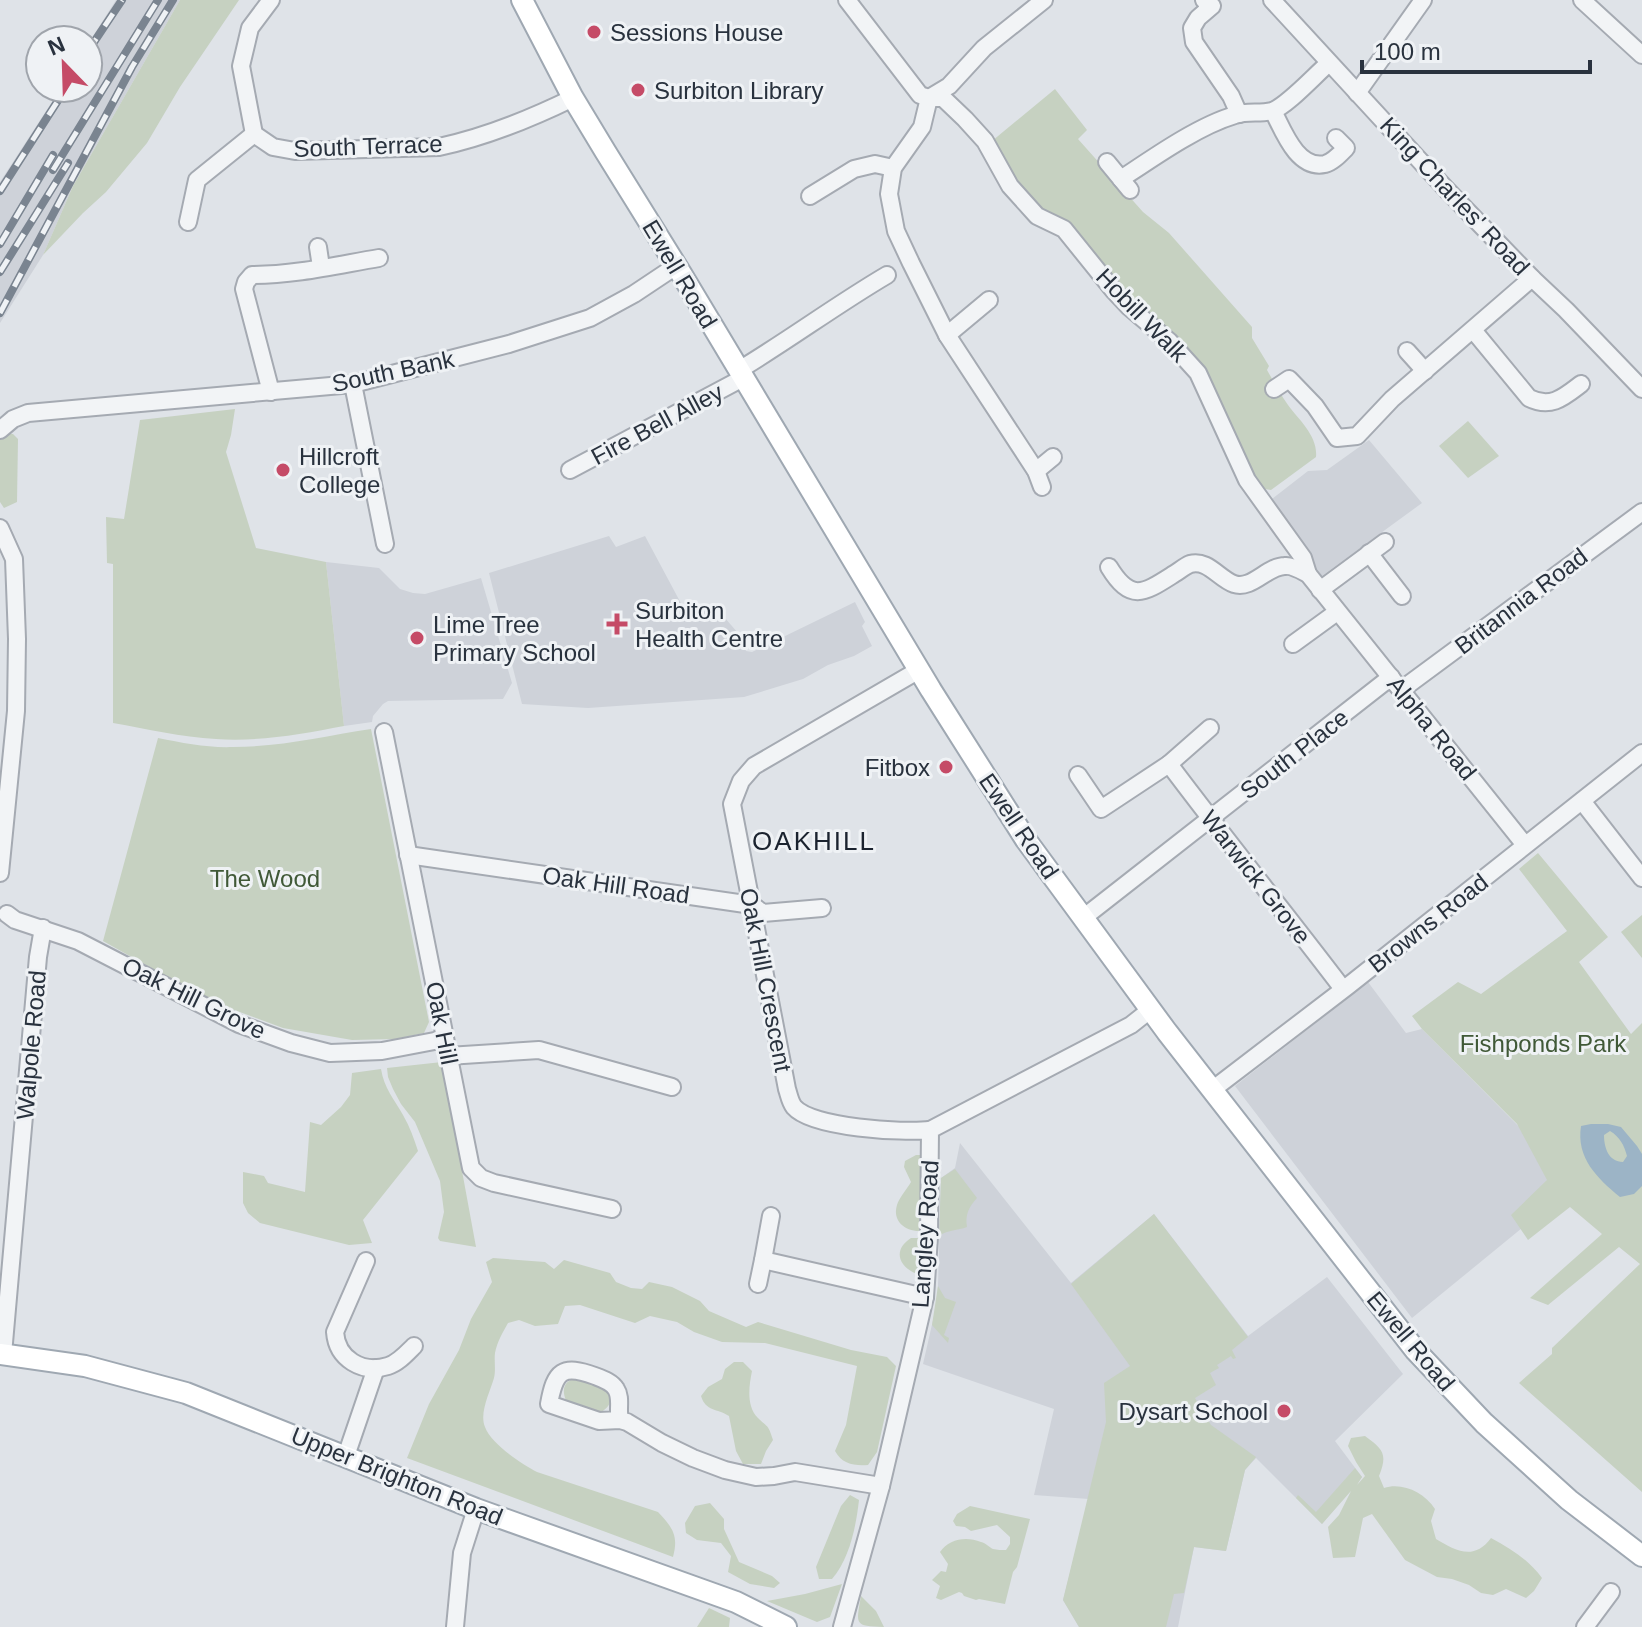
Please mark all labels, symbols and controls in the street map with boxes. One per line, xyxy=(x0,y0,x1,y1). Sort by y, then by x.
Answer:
place label: Sessions House xyxy=(610,19,783,46)
marker: Sessions House xyxy=(585,23,603,41)
north arrow xyxy=(24,24,104,104)
scale bar xyxy=(1362,24,1590,74)
text: N xyxy=(44,31,69,61)
text: 100 m xyxy=(1374,38,1441,65)
place label: Surbiton Library xyxy=(654,77,823,104)
marker: Surbiton Library xyxy=(629,81,647,99)
street label: King Charles' Road xyxy=(1375,111,1535,281)
street label: South Terrace xyxy=(293,130,443,162)
street label: Ewell Road xyxy=(637,215,723,333)
street label: Hobill Walk xyxy=(1091,263,1194,368)
street label: South Bank xyxy=(330,345,457,397)
street label: Fire Bell Alley xyxy=(586,378,728,470)
place label: Hillcroft College xyxy=(299,443,380,498)
marker: Hillcroft College xyxy=(274,461,292,479)
street label: Britannia Road xyxy=(1449,542,1593,660)
place label: Surbiton Health Centre xyxy=(635,597,783,652)
place label: Lime Tree Primary School xyxy=(433,611,596,666)
marker: Surbiton Health Centre xyxy=(606,613,628,635)
marker: Lime Tree Primary School xyxy=(408,629,426,647)
street label: Alpha Road xyxy=(1382,671,1482,785)
street label: South Place xyxy=(1235,704,1353,804)
place label: Fitbox xyxy=(865,754,930,781)
marker: Fitbox xyxy=(937,758,955,776)
street label: Ewell Road xyxy=(974,768,1064,884)
street label: Warwick Grove xyxy=(1196,805,1316,949)
district label: OAKHILL xyxy=(752,826,876,856)
street label: Oak Hill Road xyxy=(541,861,691,909)
park label: The Wood xyxy=(210,865,320,892)
street label: Browns Road xyxy=(1363,868,1493,978)
street label: Oak Hill Crescent xyxy=(735,886,797,1075)
street label: Oak Hill Grove xyxy=(118,952,270,1044)
street label: Walpole Road xyxy=(11,969,51,1121)
street label: Oak Hill xyxy=(421,979,463,1067)
park label: Fishponds Park xyxy=(1460,1030,1627,1057)
street label: Langley Road xyxy=(906,1159,944,1309)
street label: Ewell Road xyxy=(1362,1286,1460,1396)
place label: Dysart School xyxy=(1119,1398,1268,1425)
marker: Dysart School xyxy=(1275,1402,1293,1420)
street label: Upper Brighton Road xyxy=(287,1421,507,1531)

